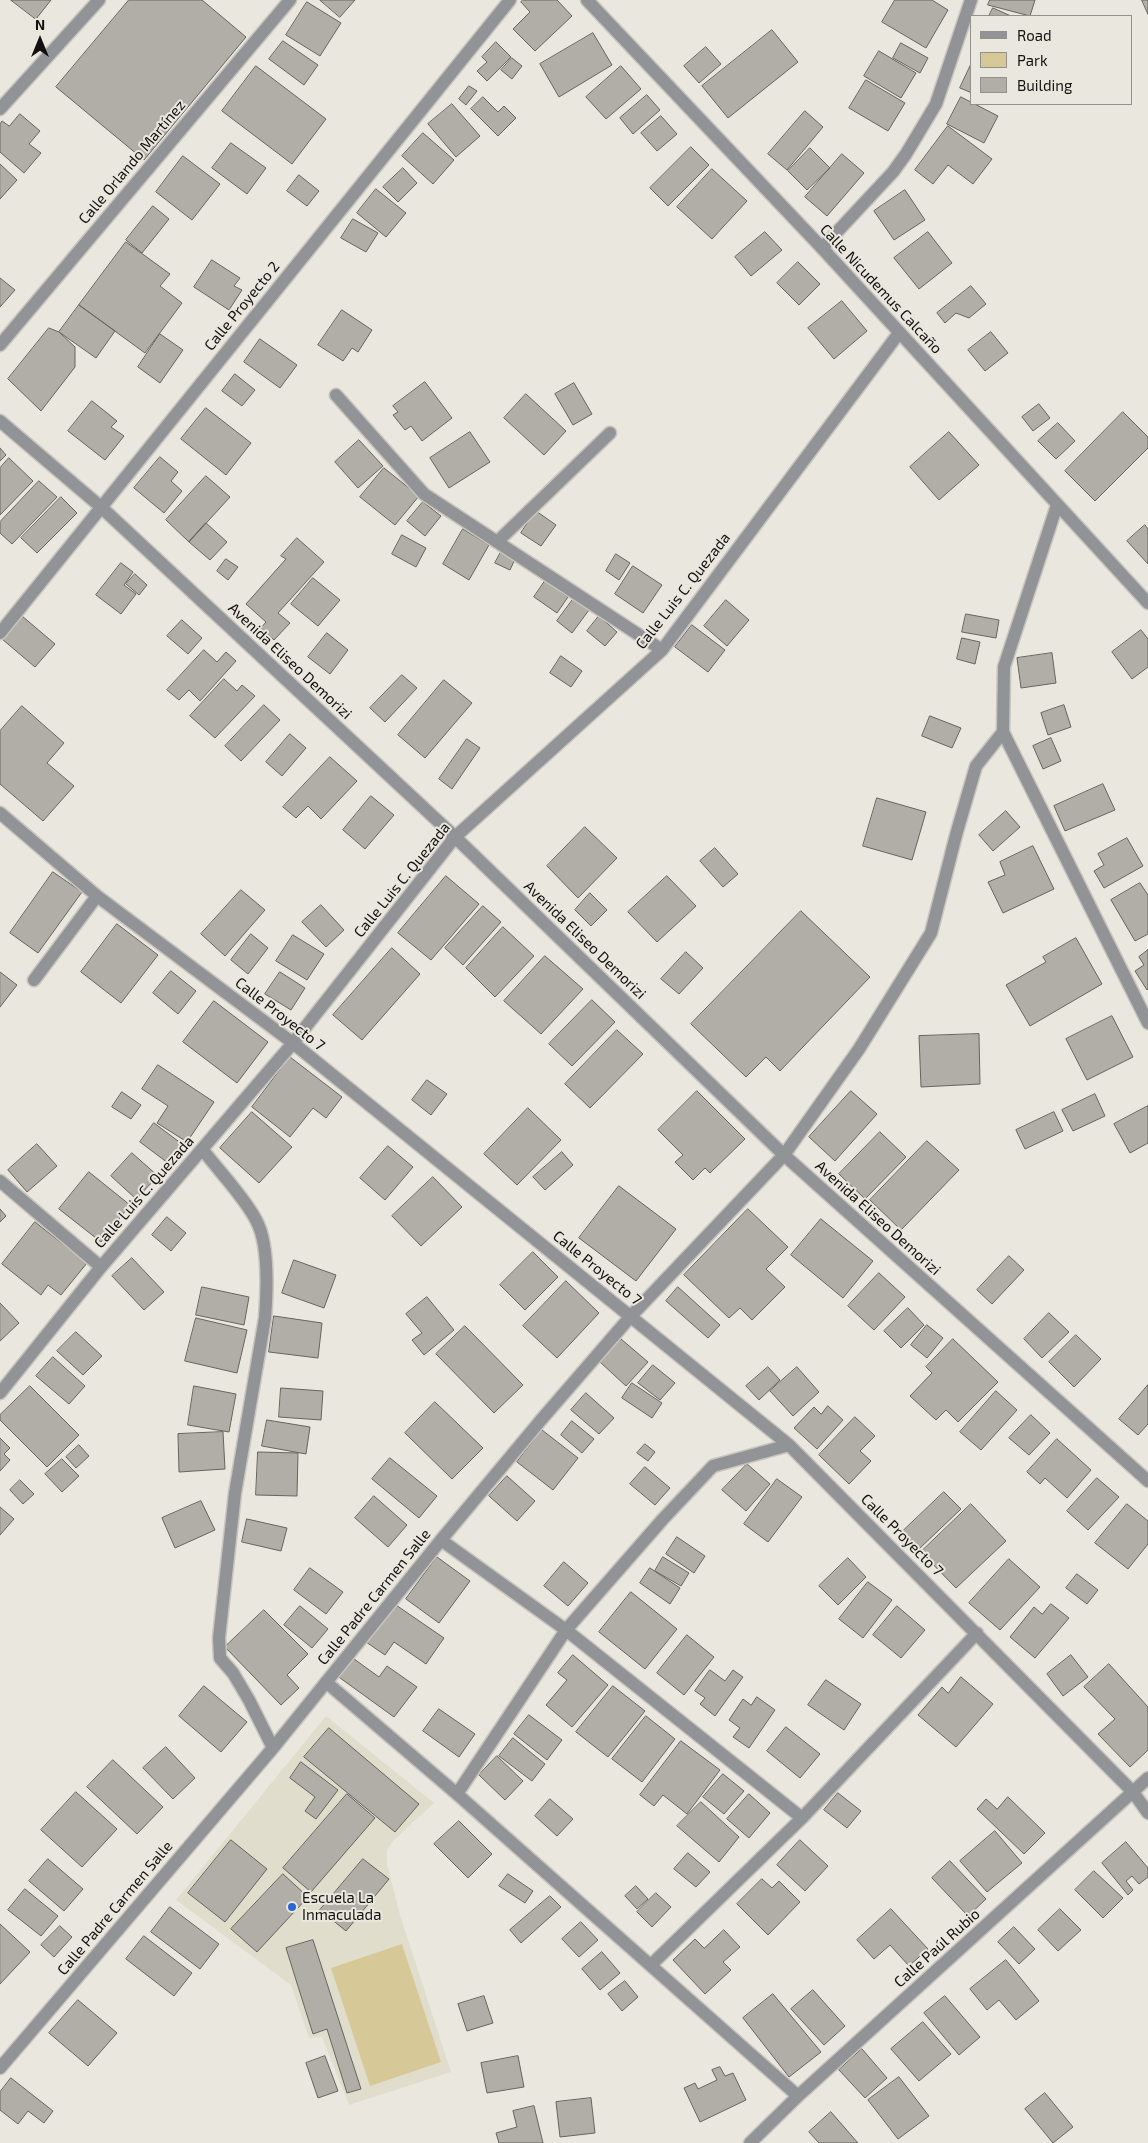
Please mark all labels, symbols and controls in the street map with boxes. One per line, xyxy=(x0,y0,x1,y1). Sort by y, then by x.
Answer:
north arrow xyxy=(15,15,65,65)
legend xyxy=(970,15,1133,105)
text: N xyxy=(35,16,45,33)
text: Road xyxy=(1017,26,1052,44)
text: Park xyxy=(1017,51,1048,69)
text: Building xyxy=(1017,76,1072,94)
street label: Calle Orlando Martínez xyxy=(75,96,189,228)
street label: Calle Nicudemus Calcaño xyxy=(816,220,946,358)
street label: Calle Proyecto 2 xyxy=(201,258,283,354)
street label: Calle Luis C. Quezada xyxy=(632,529,734,653)
street label: Avenida Eliseo Demorizi xyxy=(224,599,356,723)
street label: Calle Luis C. Quezada xyxy=(350,819,454,941)
street label: Avenida Eliseo Demorizi xyxy=(520,877,650,1003)
street label: Calle Proyecto 7 xyxy=(232,973,328,1055)
street label: Calle Luis C. Quezada xyxy=(90,1132,198,1252)
street label: Avenida Eliseo Demorizi xyxy=(812,1157,944,1279)
street label: Calle Proyecto 7 xyxy=(549,1227,645,1309)
street label: Calle Proyecto 7 xyxy=(857,1490,947,1580)
street label: Calle Padre Carmen Salle xyxy=(314,1525,434,1669)
street label: Calle Padre Carmen Salle xyxy=(54,1837,176,1979)
place label: Escuela La Inmaculada xyxy=(302,1889,381,1924)
marker: Escuela La Inmaculada xyxy=(286,1901,298,1913)
street label: Calle Paúl Rubio xyxy=(890,1905,984,1991)

